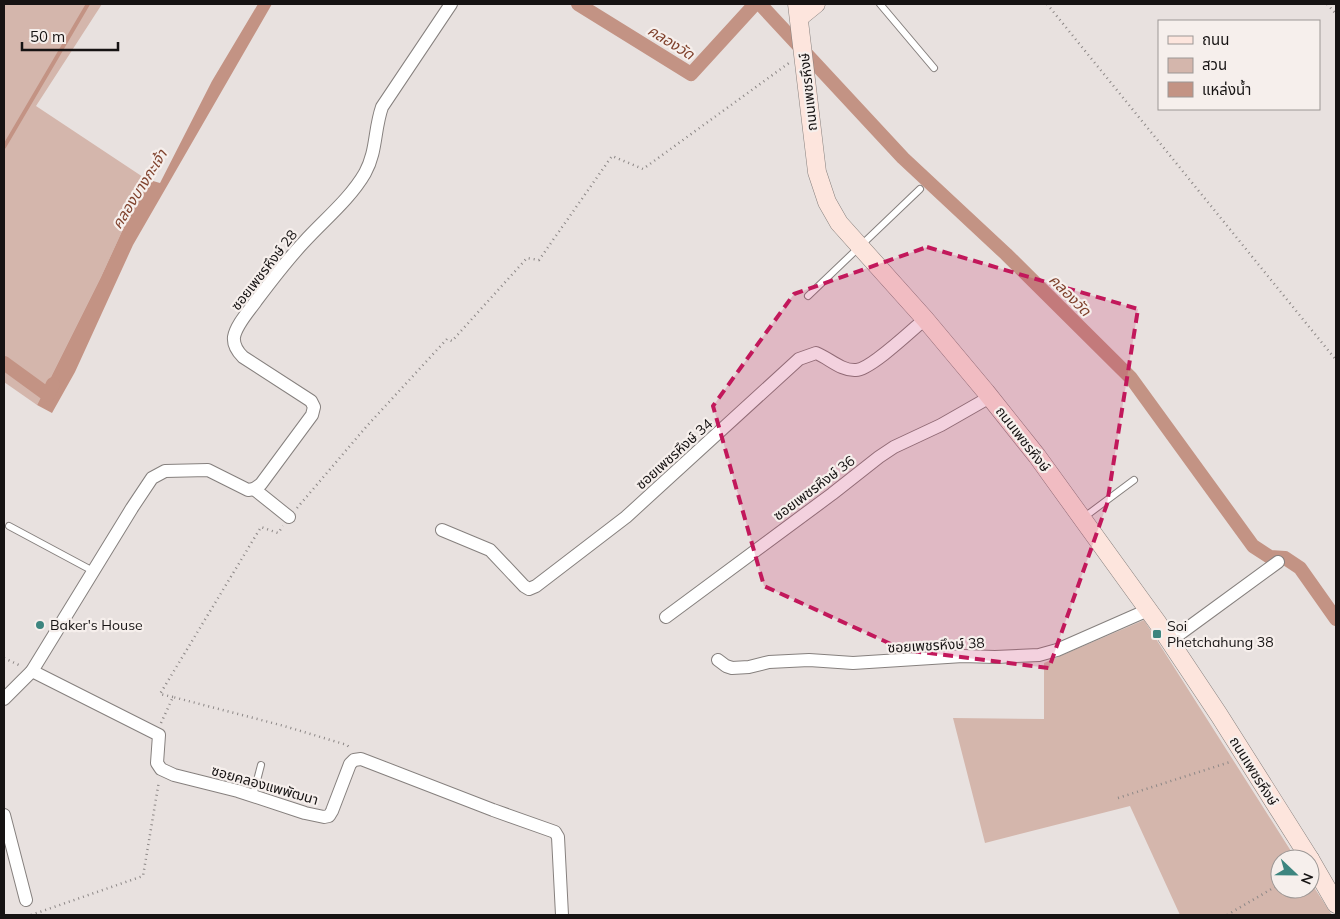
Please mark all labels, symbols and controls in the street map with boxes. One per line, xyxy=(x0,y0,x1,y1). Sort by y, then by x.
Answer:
scale bar xyxy=(22,20,119,52)
water label: คลองวัด xyxy=(644,20,698,64)
legend xyxy=(1158,20,1320,110)
text: 50 m xyxy=(30,27,65,46)
text: ถนน xyxy=(1202,30,1229,49)
street label: ถนนเพชรหึงษ์ xyxy=(795,52,821,132)
text: สวน xyxy=(1202,55,1227,74)
text: แหล่งน้ำ xyxy=(1202,79,1251,99)
water label: คลองบางกะเจ้า xyxy=(107,145,171,232)
street label: ซอยเพชรหึงษ์ 28 xyxy=(227,226,301,314)
water label: คลองวัด xyxy=(1045,270,1095,320)
street label: ถนนเพชรหึงษ์ xyxy=(992,403,1054,475)
street label: ซอยเพชรหึงษ์ 34 xyxy=(632,414,717,493)
street label: ซอยเพชรหึงษ์ 36 xyxy=(770,451,858,525)
place label: Baker's House xyxy=(50,616,143,634)
place label: Soi Phetchahung 38 xyxy=(1167,617,1274,651)
marker: Baker's House xyxy=(34,619,46,631)
marker: Soi Phetchahung 38 xyxy=(1151,628,1163,640)
street label: ซอยเพชรหึงษ์ 38 xyxy=(887,633,985,657)
street label: ถนนเพชรหึงษ์ xyxy=(1226,733,1282,809)
street label: ซอยคลองแพพัฒนา xyxy=(209,761,321,809)
north arrow xyxy=(1270,849,1320,899)
text: N xyxy=(1297,871,1317,887)

